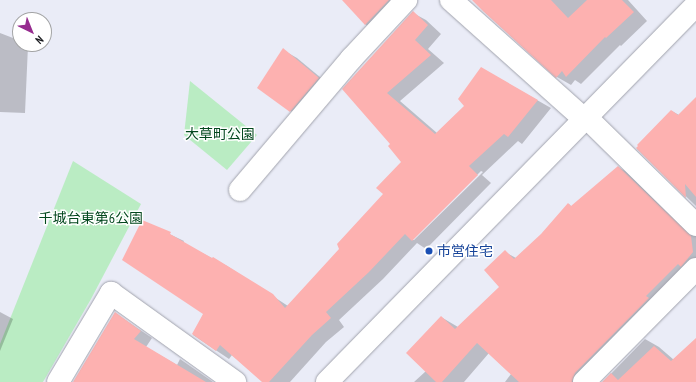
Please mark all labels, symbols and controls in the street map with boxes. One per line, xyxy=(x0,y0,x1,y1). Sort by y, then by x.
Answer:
north arrow xyxy=(12,12,52,52)
text: N xyxy=(33,33,46,47)
park label: 大草町公園 xyxy=(185,126,255,142)
park label: 千城台東第6公園 xyxy=(39,210,143,226)
place label: 市営住宅 xyxy=(437,243,493,259)
marker: 市営住宅 xyxy=(424,246,434,256)

